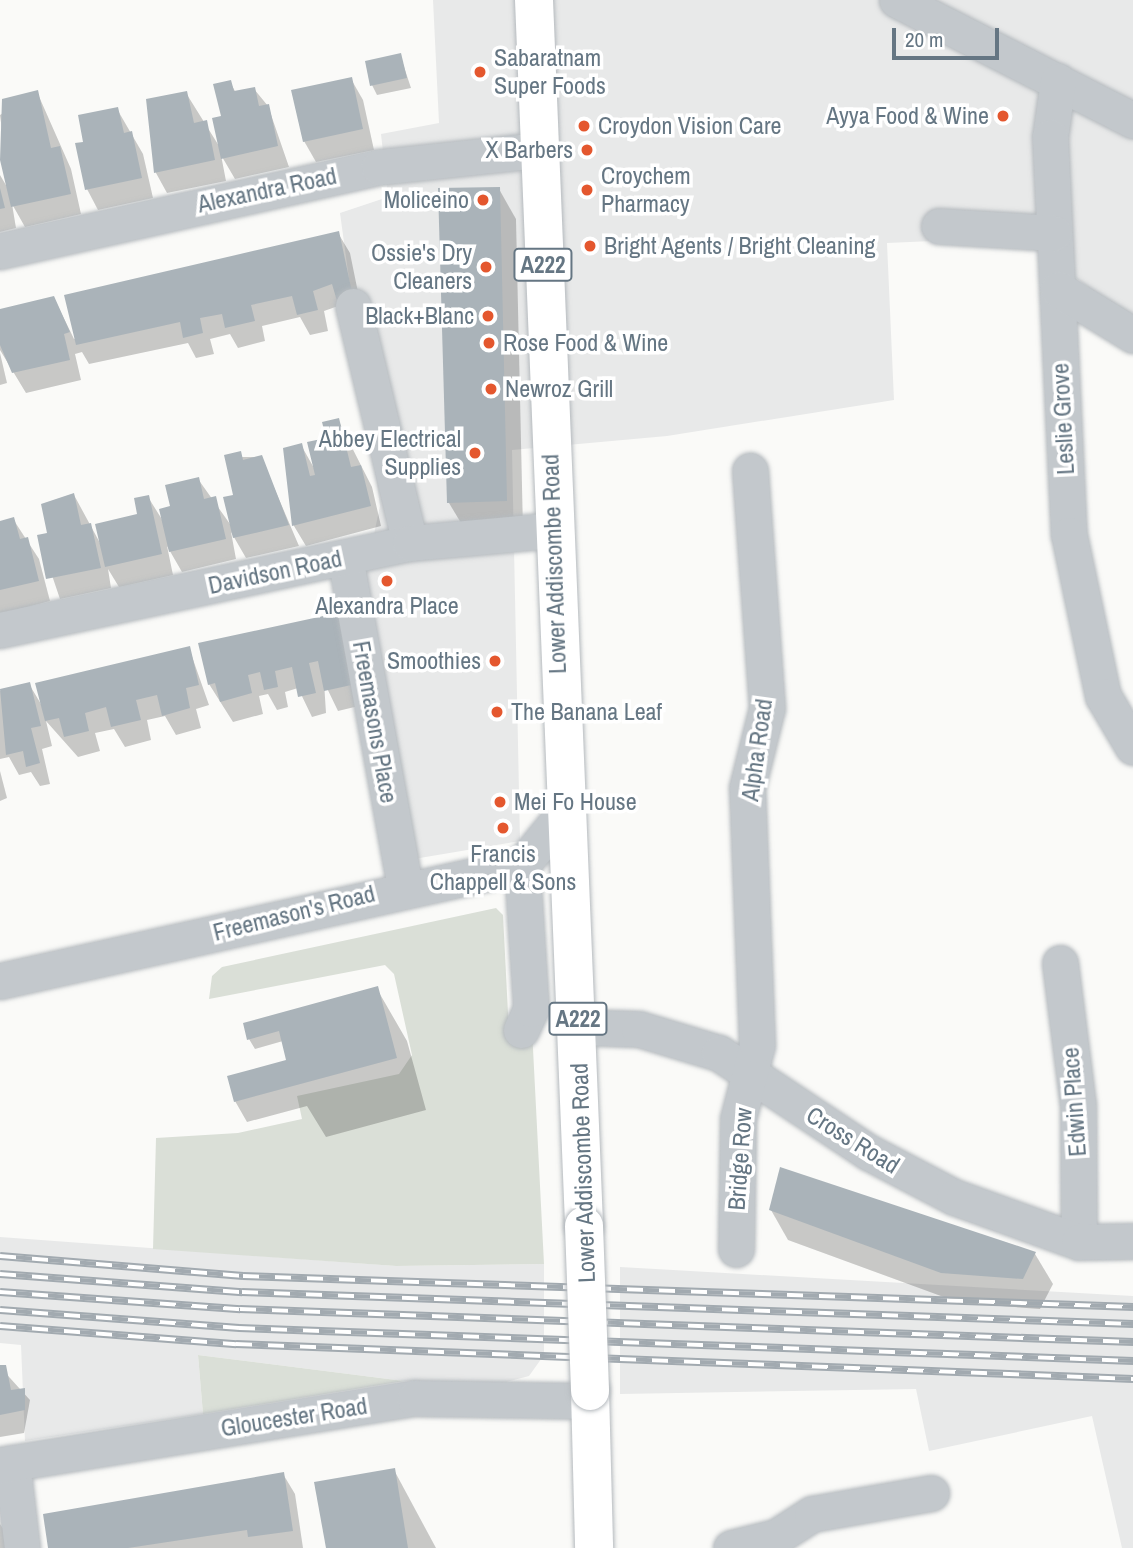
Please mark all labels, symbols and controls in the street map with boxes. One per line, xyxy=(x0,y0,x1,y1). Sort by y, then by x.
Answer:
scale bar xyxy=(895,14,1002,58)
text: 20 m xyxy=(905,25,943,54)
place label: Sabaratnam Super Foods xyxy=(494,44,606,100)
marker: Sabaratnam Super Foods xyxy=(472,64,488,80)
place label: Ayya Food & Wine xyxy=(826,102,989,130)
marker: Ayya Food & Wine xyxy=(995,108,1011,124)
place label: Croydon Vision Care xyxy=(598,112,781,140)
marker: Croydon Vision Care xyxy=(576,118,592,134)
place label: X Barbers xyxy=(485,136,573,164)
marker: X Barbers xyxy=(579,142,595,158)
street label: Alexandra Road xyxy=(195,161,339,219)
place label: Croychem Pharmacy xyxy=(601,162,691,218)
marker: Croychem Pharmacy xyxy=(579,182,595,198)
place label: Moliceino xyxy=(384,186,469,214)
marker: Moliceino xyxy=(475,192,491,208)
place label: Bright Agents / Bright Cleaning xyxy=(604,232,876,260)
marker: Bright Agents / Bright Cleaning xyxy=(582,238,598,254)
place label: Ossie's Dry Cleaners xyxy=(371,239,472,295)
road number: A222 xyxy=(513,246,573,284)
marker: Ossie's Dry Cleaners xyxy=(478,259,494,275)
place label: Black+Blanc xyxy=(365,302,474,330)
marker: Black+Blanc xyxy=(480,308,496,324)
place label: Rose Food & Wine xyxy=(503,329,668,357)
marker: Rose Food & Wine xyxy=(481,335,497,351)
street label: Leslie Grove xyxy=(1046,363,1080,475)
place label: Newroz Grill xyxy=(505,375,613,403)
marker: Newroz Grill xyxy=(483,381,499,397)
place label: Abbey Electrical Supplies xyxy=(319,425,461,481)
marker: Abbey Electrical Supplies xyxy=(467,445,483,461)
street label: Lower Addiscombe Road xyxy=(536,453,572,675)
street label: Davidson Road xyxy=(206,544,344,600)
marker: Alexandra Place xyxy=(379,573,395,589)
place label: Alexandra Place xyxy=(315,592,459,620)
street label: Freemasons Place xyxy=(347,639,403,805)
place label: Smoothies xyxy=(387,647,481,675)
marker: Smoothies xyxy=(487,653,503,669)
street label: Alpha Road xyxy=(736,697,778,803)
place label: The Banana Leaf xyxy=(511,698,662,726)
marker: The Banana Leaf xyxy=(489,704,505,720)
place label: Mei Fo House xyxy=(514,788,637,816)
marker: Mei Fo House xyxy=(492,794,508,810)
marker: Francis Chappell & Sons xyxy=(495,820,511,836)
place label: Francis Chappell & Sons xyxy=(430,840,576,896)
street label: Freemason's Road xyxy=(210,879,378,947)
road number: A222 xyxy=(548,1000,608,1038)
street label: Edwin Place xyxy=(1056,1046,1092,1158)
street label: Lower Addiscombe Road xyxy=(565,1062,601,1284)
street label: Cross Road xyxy=(801,1100,905,1180)
street label: Bridge Row xyxy=(722,1107,758,1211)
street label: Gloucester Road xyxy=(219,1391,369,1443)

